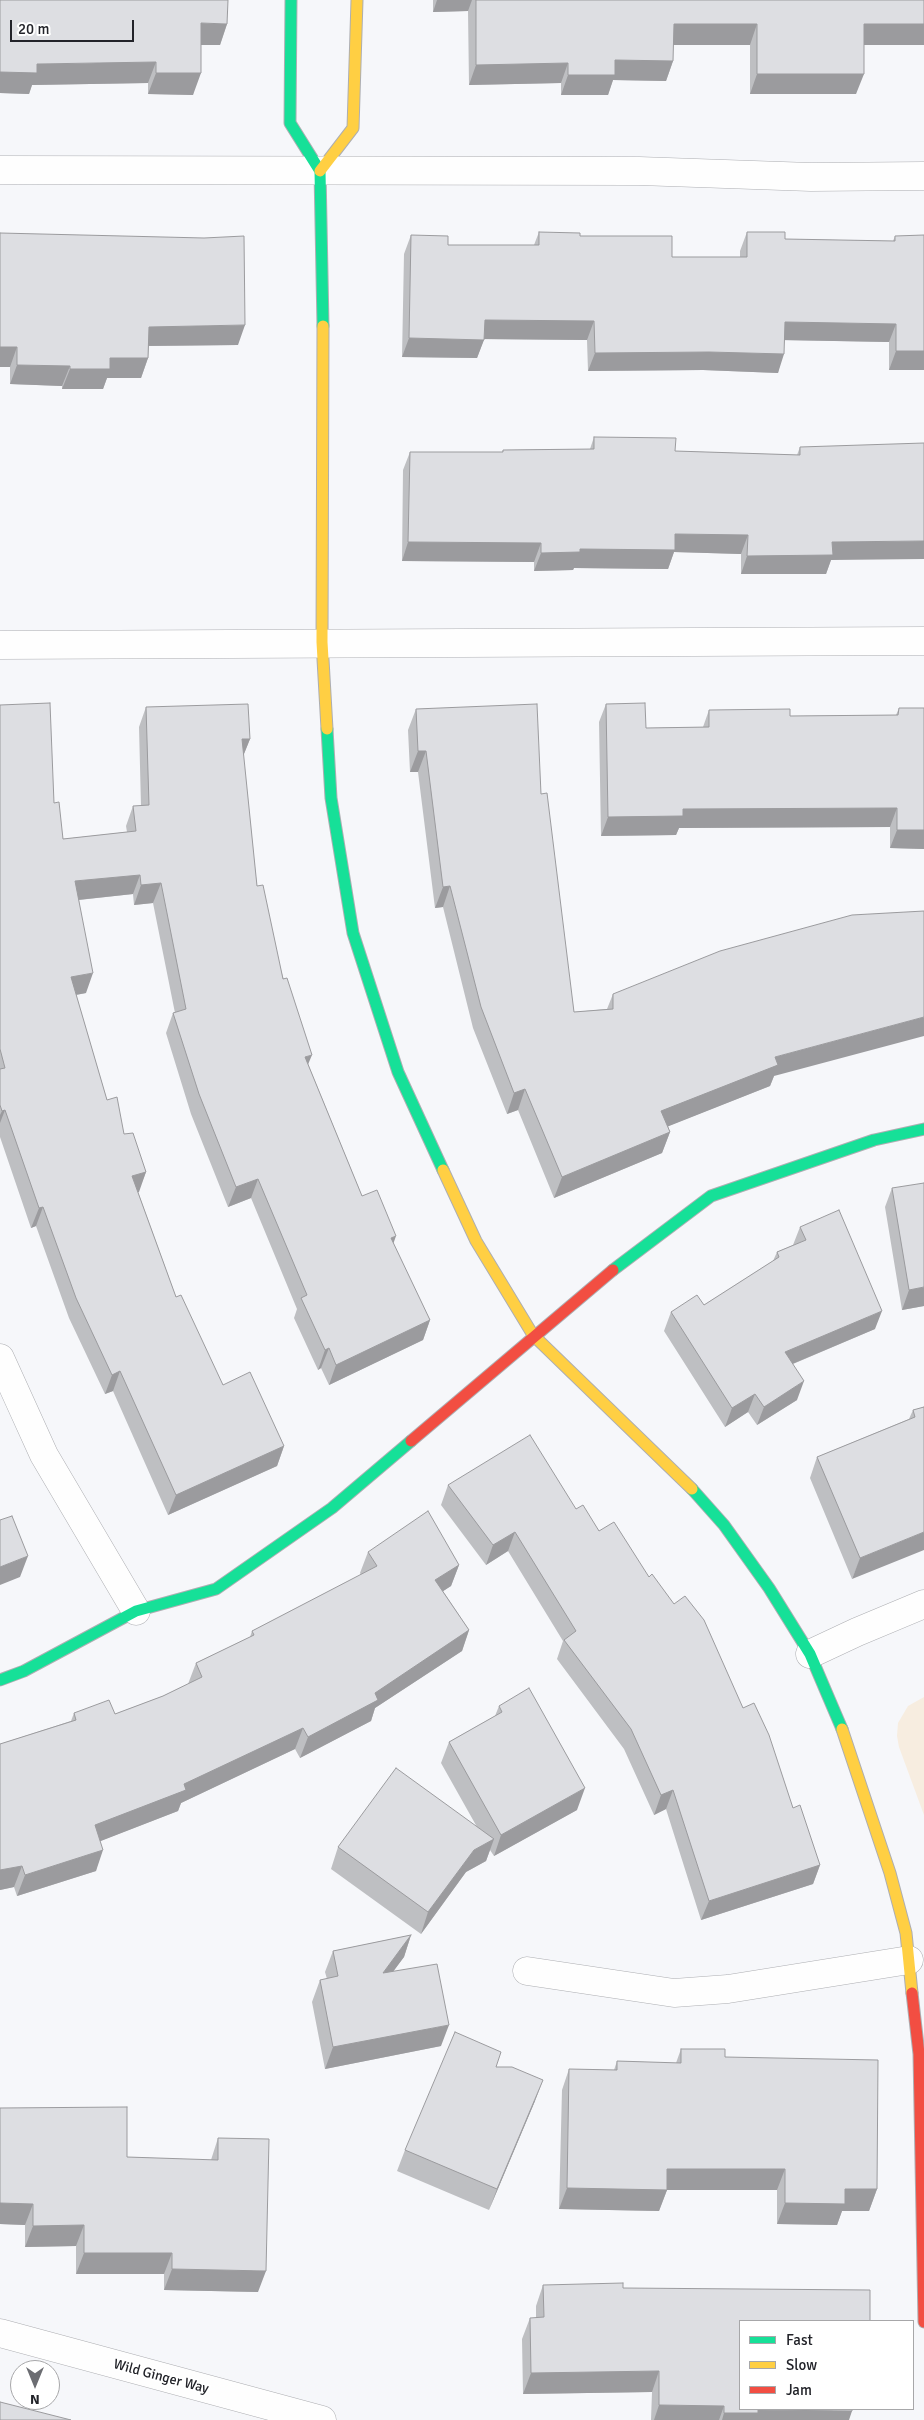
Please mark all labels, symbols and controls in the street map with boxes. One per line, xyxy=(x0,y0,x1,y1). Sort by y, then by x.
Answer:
scale bar xyxy=(12,10,136,42)
text: 20 m xyxy=(18,20,49,38)
legend xyxy=(739,2320,914,2410)
text: Fast xyxy=(786,2331,813,2349)
street label: Wild Ginger Way xyxy=(111,2356,211,2398)
text: Slow xyxy=(786,2356,817,2374)
north arrow xyxy=(10,2360,60,2410)
text: Jam xyxy=(786,2381,812,2399)
text: N xyxy=(30,2391,40,2408)

